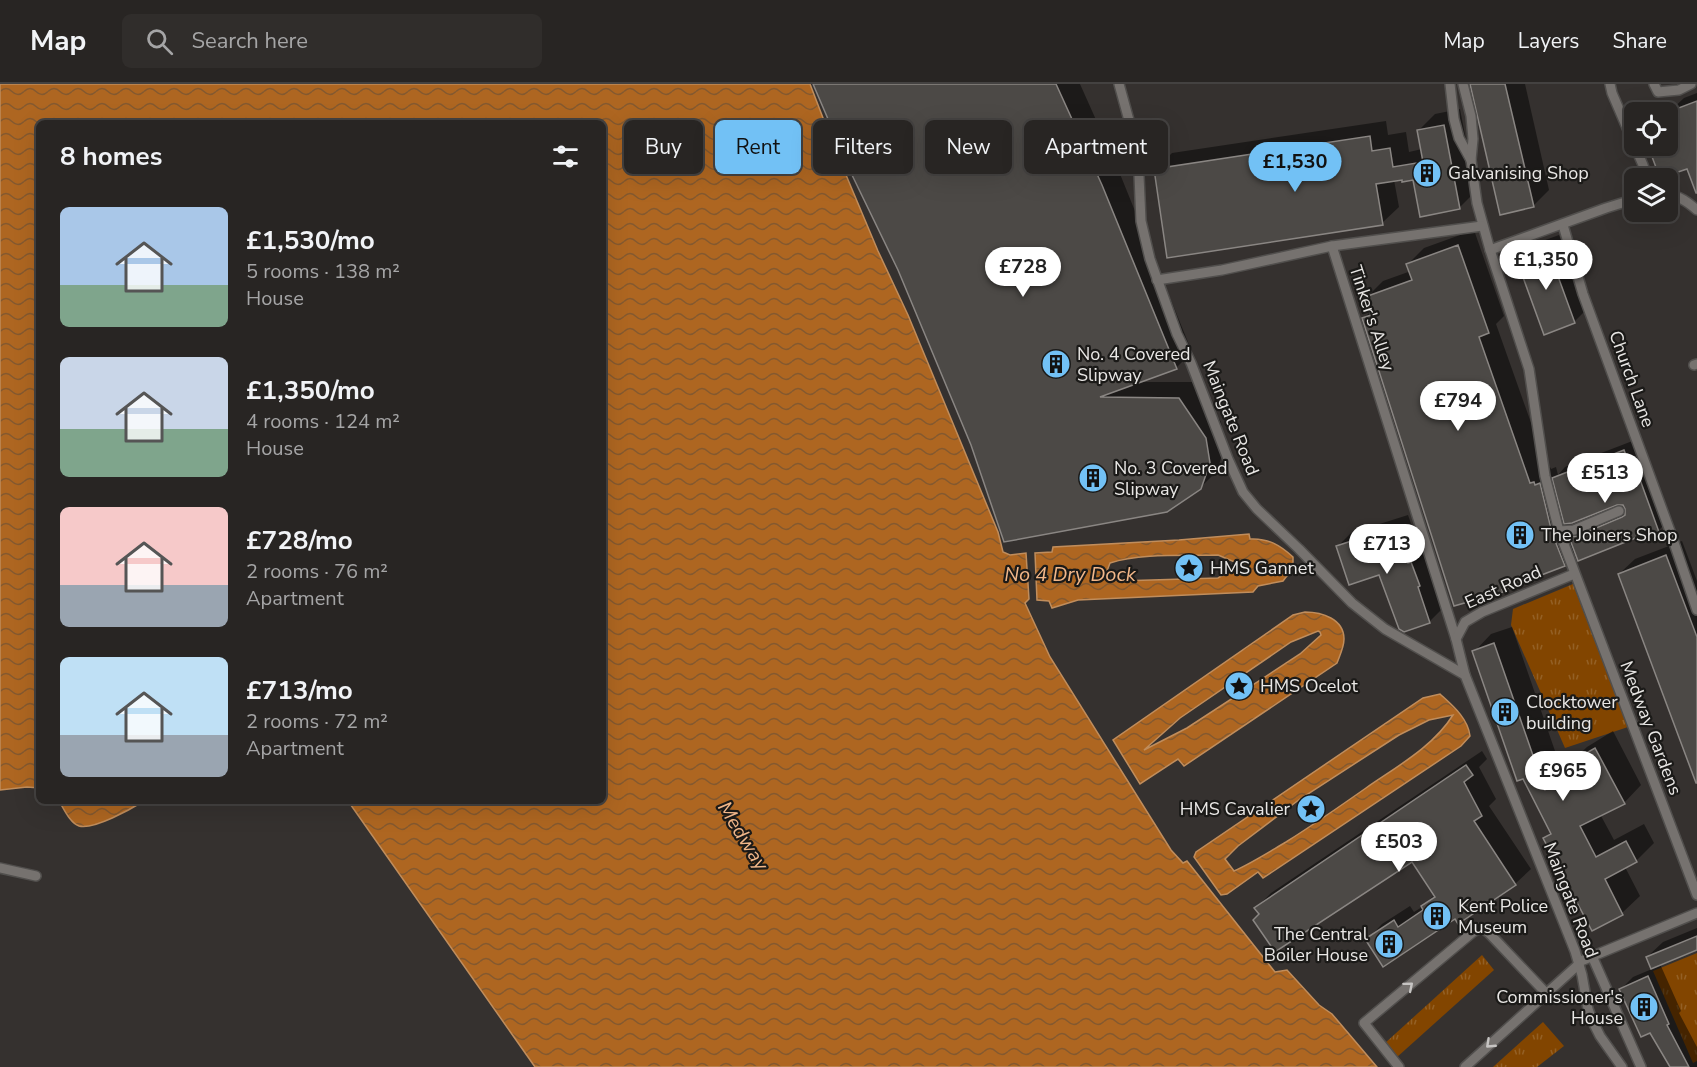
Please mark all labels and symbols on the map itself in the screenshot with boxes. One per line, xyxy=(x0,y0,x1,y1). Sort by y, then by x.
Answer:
pin: £1,530 xyxy=(1246,142,1344,193)
building icon: Galvanising Shop xyxy=(1411,157,1443,189)
place label: Galvanising Shop xyxy=(1448,161,1589,185)
pin: £1,350 xyxy=(1497,240,1595,291)
pin: £728 xyxy=(987,247,1059,298)
street label: Tinker's Alley xyxy=(1344,262,1401,375)
street label: Church Lane xyxy=(1603,327,1661,431)
place label: No. 4 Covered Slipway xyxy=(1077,342,1191,387)
building icon: No. 4 Covered Slipway xyxy=(1040,348,1072,380)
street label: Maingate Road xyxy=(1197,357,1265,479)
pin: £794 xyxy=(1422,381,1494,432)
pin: £513 xyxy=(1569,453,1641,504)
place label: No. 3 Covered Slipway xyxy=(1114,456,1228,501)
building icon: No. 3 Covered Slipway xyxy=(1077,462,1109,494)
building icon: The Joiners Shop xyxy=(1504,519,1536,551)
place label: The Joiners Shop xyxy=(1541,523,1678,547)
pin: £713 xyxy=(1351,524,1423,575)
place icon: HMS Gannet xyxy=(1173,552,1205,584)
place label: HMS Gannet xyxy=(1210,556,1314,580)
street label: East Road xyxy=(1461,560,1545,614)
water label: No 4 Dry Dock xyxy=(1004,561,1137,588)
street label: Medway Gardens xyxy=(1614,658,1688,798)
place icon: HMS Ocelot xyxy=(1223,670,1255,702)
place label: HMS Ocelot xyxy=(1260,674,1358,698)
place label: Clocktower building xyxy=(1526,690,1618,735)
building icon: Clocktower building xyxy=(1489,696,1521,728)
pin: £965 xyxy=(1527,751,1599,802)
place icon: HMS Cavalier xyxy=(1295,793,1327,825)
water label: Medway xyxy=(711,796,775,876)
place label: HMS Cavalier xyxy=(1180,797,1291,821)
pin: £503 xyxy=(1363,822,1435,873)
street label: Maingate Road xyxy=(1538,839,1604,961)
place label: Kent Police Museum xyxy=(1458,894,1548,939)
building icon: Kent Police Museum xyxy=(1421,900,1453,932)
place label: The Central Boiler House xyxy=(1264,922,1369,967)
building icon: The Central Boiler House xyxy=(1373,928,1405,960)
one-way arrow xyxy=(1402,982,1413,993)
place label: Commissioner's House xyxy=(1496,985,1623,1030)
building icon: Commissioner's House xyxy=(1628,991,1660,1023)
one-way arrow xyxy=(1487,1037,1497,1048)

